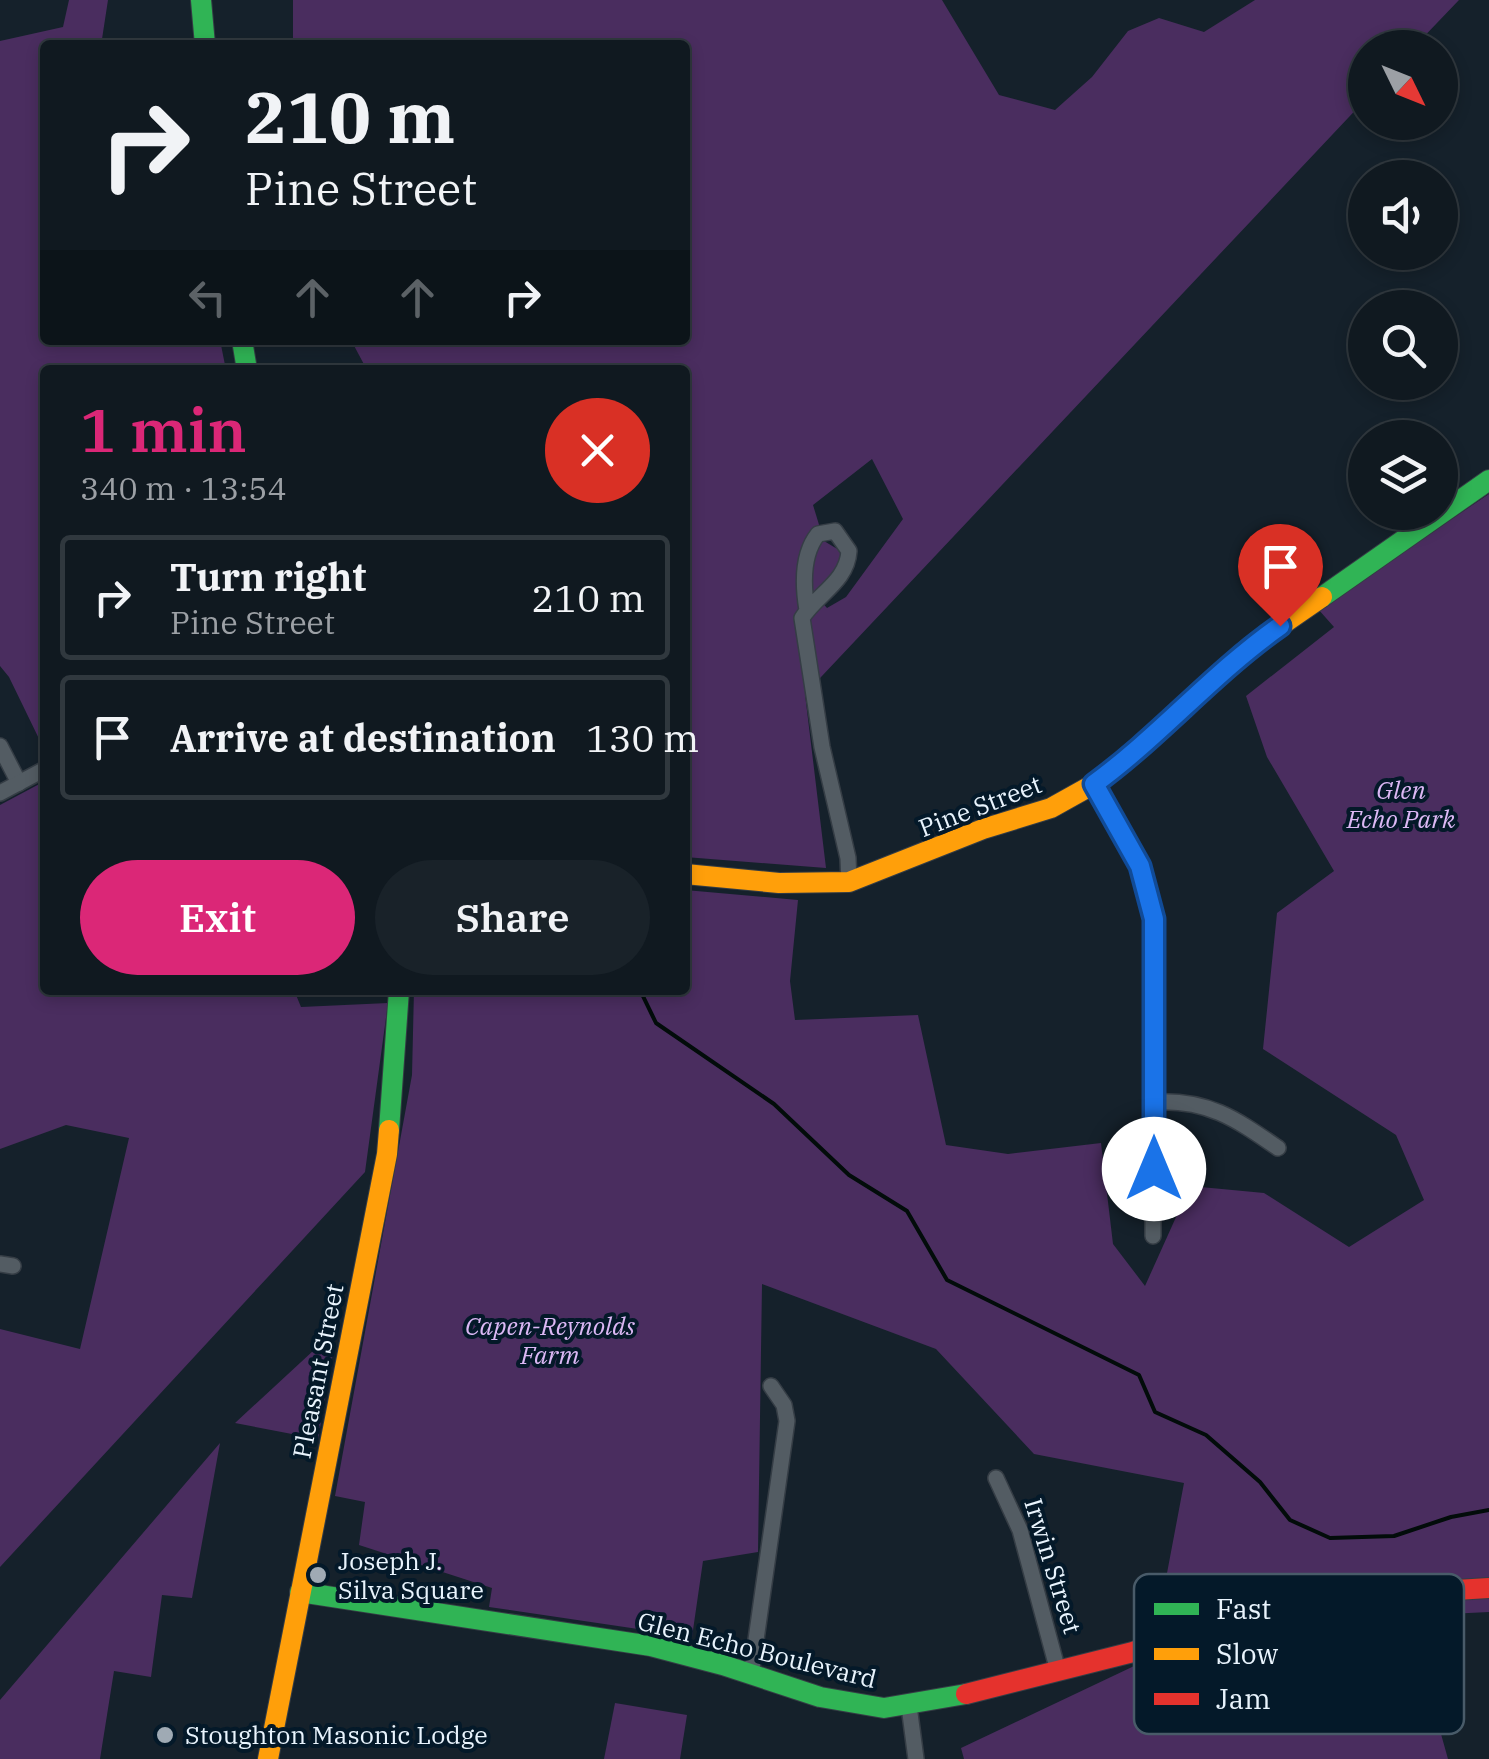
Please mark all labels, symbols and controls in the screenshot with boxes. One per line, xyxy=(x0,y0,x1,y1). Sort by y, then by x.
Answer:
north arrow xyxy=(1348,30,1458,140)
map controls xyxy=(1348,30,1458,530)
text: 210 m xyxy=(245,71,455,162)
icon: right xyxy=(80,80,210,210)
text: Pine Street xyxy=(245,159,477,217)
button: sound xyxy=(1348,160,1458,270)
icon: left xyxy=(180,270,235,325)
icon: ahead xyxy=(285,270,340,325)
icon: ahead xyxy=(390,270,445,325)
icon: right xyxy=(495,270,550,325)
button: search xyxy=(1348,290,1458,400)
text: 1 min xyxy=(80,390,247,469)
button: close xyxy=(545,398,650,503)
button: layers xyxy=(1348,420,1458,530)
text: 340 m · 13:54 xyxy=(80,467,287,509)
pin xyxy=(1238,524,1323,627)
icon: arrive xyxy=(1253,539,1308,594)
text: Turn right xyxy=(170,552,366,601)
icon: right xyxy=(85,570,140,625)
text: 210 m xyxy=(532,573,645,622)
text: Pine Street xyxy=(170,601,335,643)
icon: arrive xyxy=(85,710,140,765)
text: Arrive at destination xyxy=(170,713,556,762)
text: 130 m xyxy=(586,713,699,762)
street label: Pine Street xyxy=(914,767,1046,844)
park label: Glen Echo Park xyxy=(1346,773,1456,835)
button: Exit xyxy=(80,860,355,975)
button: Share xyxy=(375,860,650,975)
position arrow xyxy=(1102,1117,1206,1221)
street label: Pleasant Street xyxy=(284,1281,351,1461)
park label: Capen-Reynolds Farm xyxy=(465,1309,636,1371)
street label: Irwin Street xyxy=(1017,1494,1090,1638)
place label: Joseph J. Silva Square xyxy=(338,1544,484,1606)
marker: Joseph J. Silva Square xyxy=(307,1564,329,1586)
legend xyxy=(1134,1574,1464,1734)
text: Fast xyxy=(1216,1590,1271,1627)
street label: Glen Echo Boulevard xyxy=(634,1604,880,1695)
text: Slow xyxy=(1216,1635,1278,1672)
text: Jam xyxy=(1216,1680,1271,1717)
place label: Stoughton Masonic Lodge xyxy=(185,1718,488,1751)
marker: Stoughton Masonic Lodge xyxy=(154,1724,176,1746)

